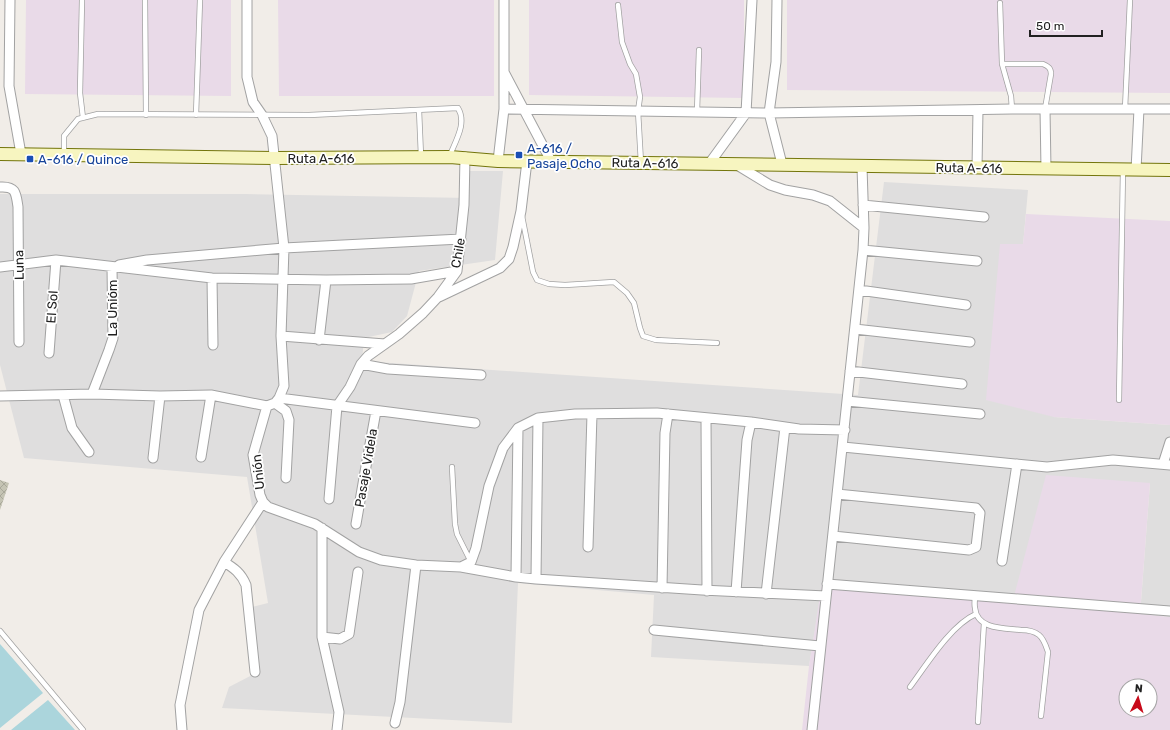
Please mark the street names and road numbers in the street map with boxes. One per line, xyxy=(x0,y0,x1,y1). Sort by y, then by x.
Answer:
street label: Ruta A-616 xyxy=(287,151,355,166)
street label: Ruta A-616 xyxy=(611,155,679,171)
street label: Ruta A-616 xyxy=(935,160,1003,176)
street label: Chile xyxy=(448,237,468,269)
street label: Luna xyxy=(11,250,27,280)
street label: La Unióm xyxy=(105,280,120,336)
street label: El Sol xyxy=(43,290,61,324)
street label: Pasaje Videla xyxy=(352,427,380,509)
street label: Unión xyxy=(249,454,267,490)

